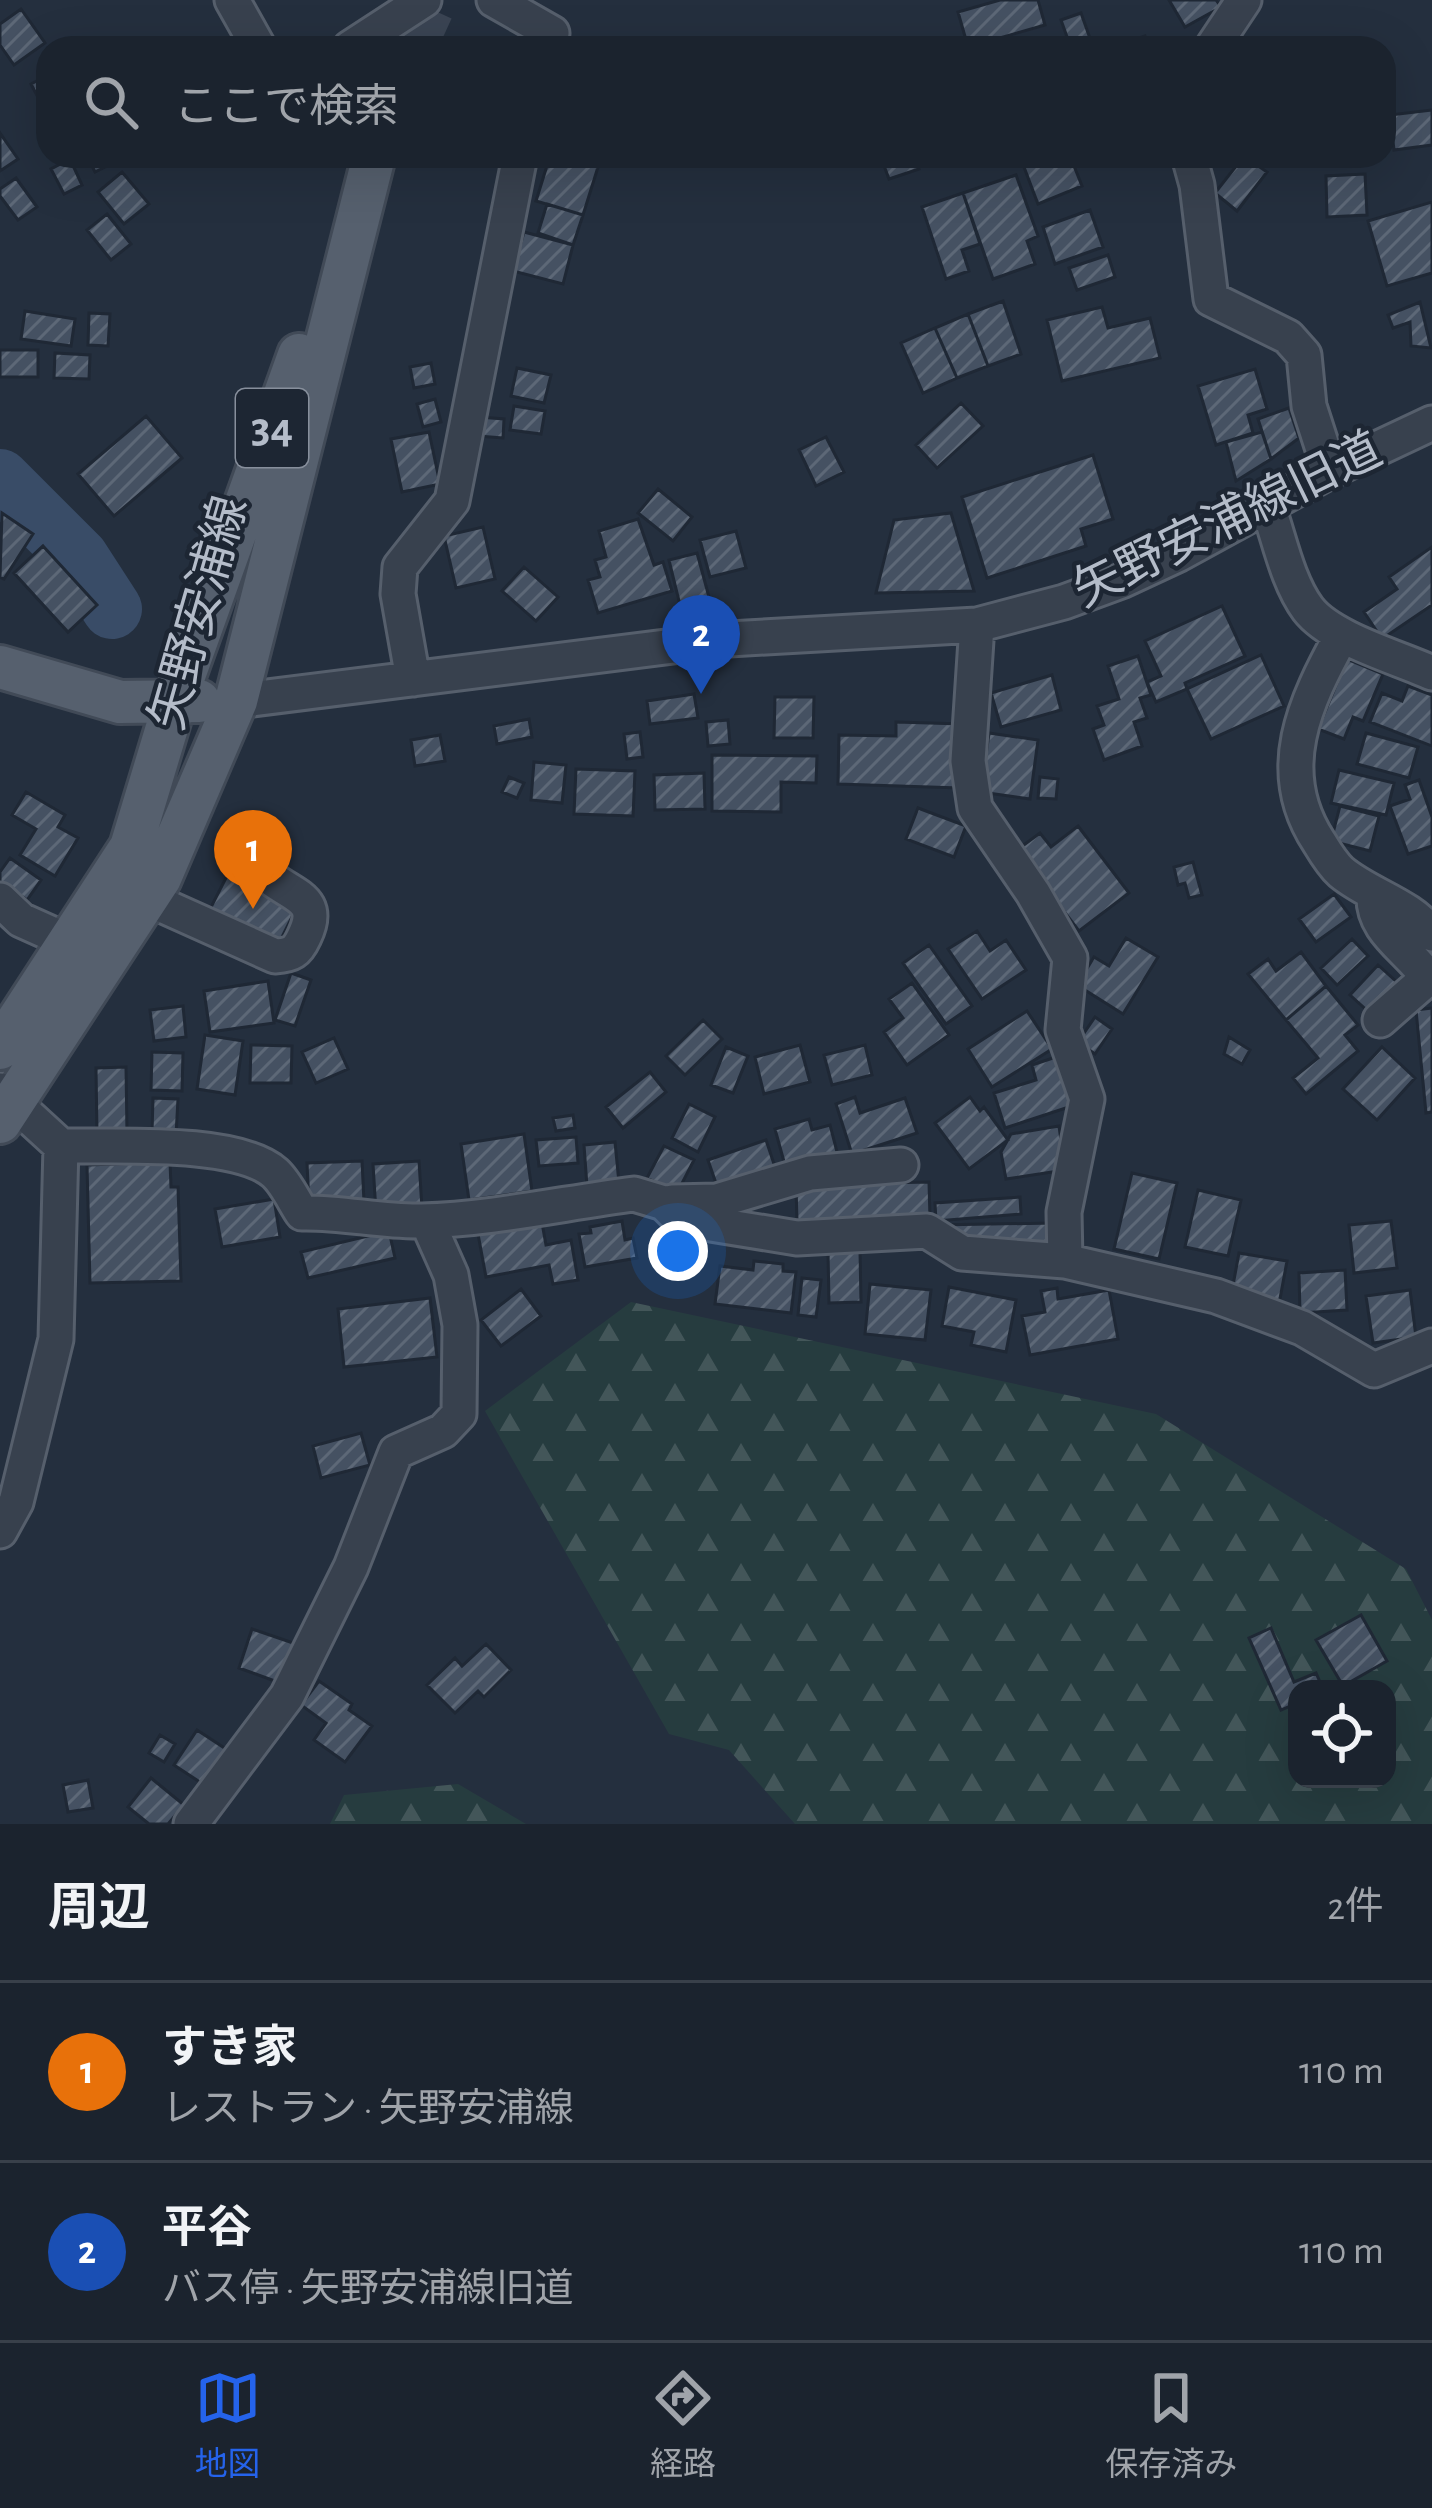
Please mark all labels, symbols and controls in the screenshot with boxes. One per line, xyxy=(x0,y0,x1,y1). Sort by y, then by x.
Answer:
search box xyxy=(36,36,1396,168)
icon: search xyxy=(78,69,144,135)
text: ここで検索 xyxy=(174,85,399,130)
road number: 34 xyxy=(236,389,308,467)
street label: 矢野安浦線旧道 xyxy=(1065,423,1390,616)
street label: 矢野安浦線 xyxy=(141,490,256,735)
pin: 2 xyxy=(662,595,740,694)
pin: 1 xyxy=(214,810,292,909)
your location xyxy=(648,1221,708,1281)
map controls xyxy=(1288,1680,1396,1788)
button: locate xyxy=(1288,1680,1396,1788)
text: 周辺 xyxy=(48,1883,150,1934)
text: 2件 xyxy=(1327,1888,1384,1927)
text: すき家 xyxy=(162,2026,297,2071)
text: 1 xyxy=(80,2052,94,2091)
text: 110 m xyxy=(1299,2052,1384,2091)
text: レストラン · 矢野安浦線 xyxy=(162,2090,574,2129)
text: 平谷 xyxy=(162,2206,252,2251)
text: 2 xyxy=(78,2232,96,2271)
text: 110 m xyxy=(1299,2232,1384,2271)
text: バス停 · 矢野安浦線旧道 xyxy=(162,2270,574,2309)
tab: 地図 xyxy=(195,2365,261,2486)
tab: 経路 xyxy=(650,2365,716,2486)
tab: 保存済み xyxy=(1105,2365,1237,2486)

